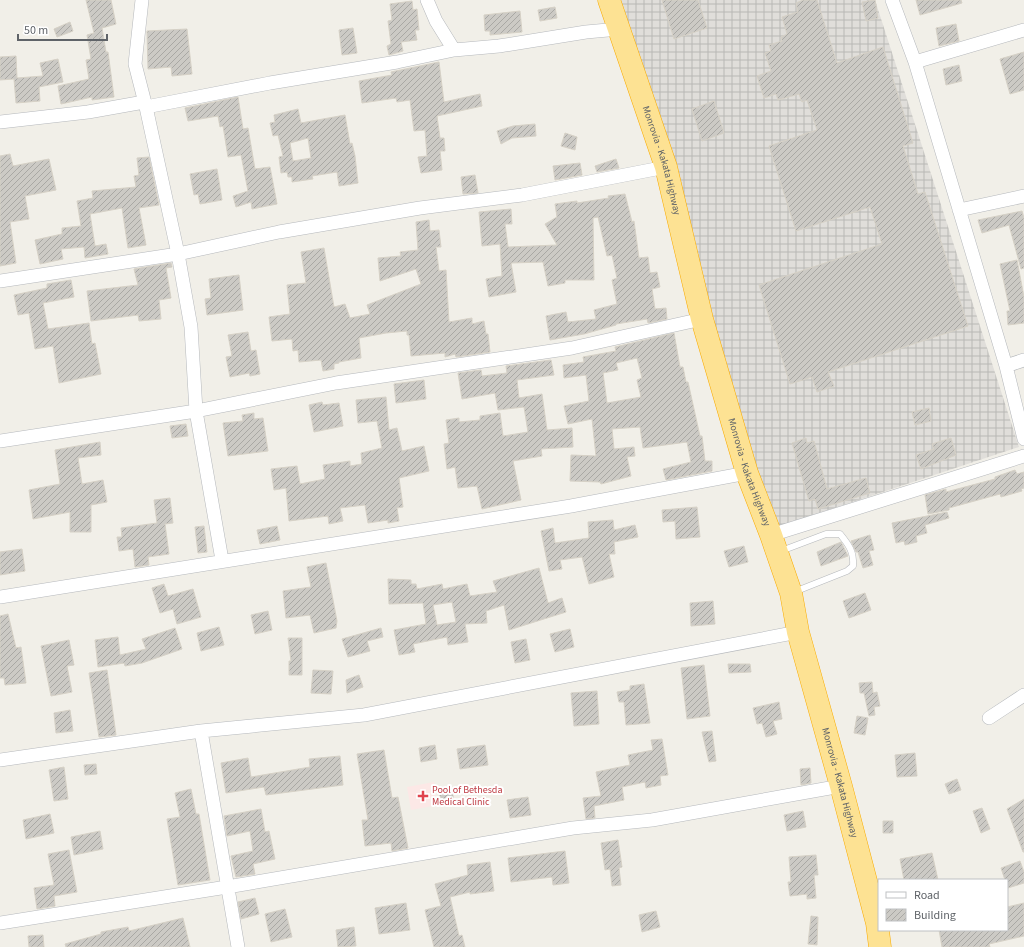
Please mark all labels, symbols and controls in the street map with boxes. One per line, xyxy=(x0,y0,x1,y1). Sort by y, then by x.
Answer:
scale bar xyxy=(18,16,107,42)
text: 50 m xyxy=(24,22,48,39)
street label: Monrovia - Kakata Highway xyxy=(639,104,684,217)
street label: Monrovia - Kakata Highway xyxy=(724,417,774,529)
street label: Monrovia - Kakata Highway xyxy=(818,726,861,840)
place label: Pool of Bethesda Medical Clinic xyxy=(432,783,502,809)
marker: Pool of Bethesda Medical Clinic xyxy=(417,790,429,802)
legend xyxy=(878,879,1008,931)
text: Road xyxy=(914,887,940,904)
text: Building xyxy=(914,907,956,924)

